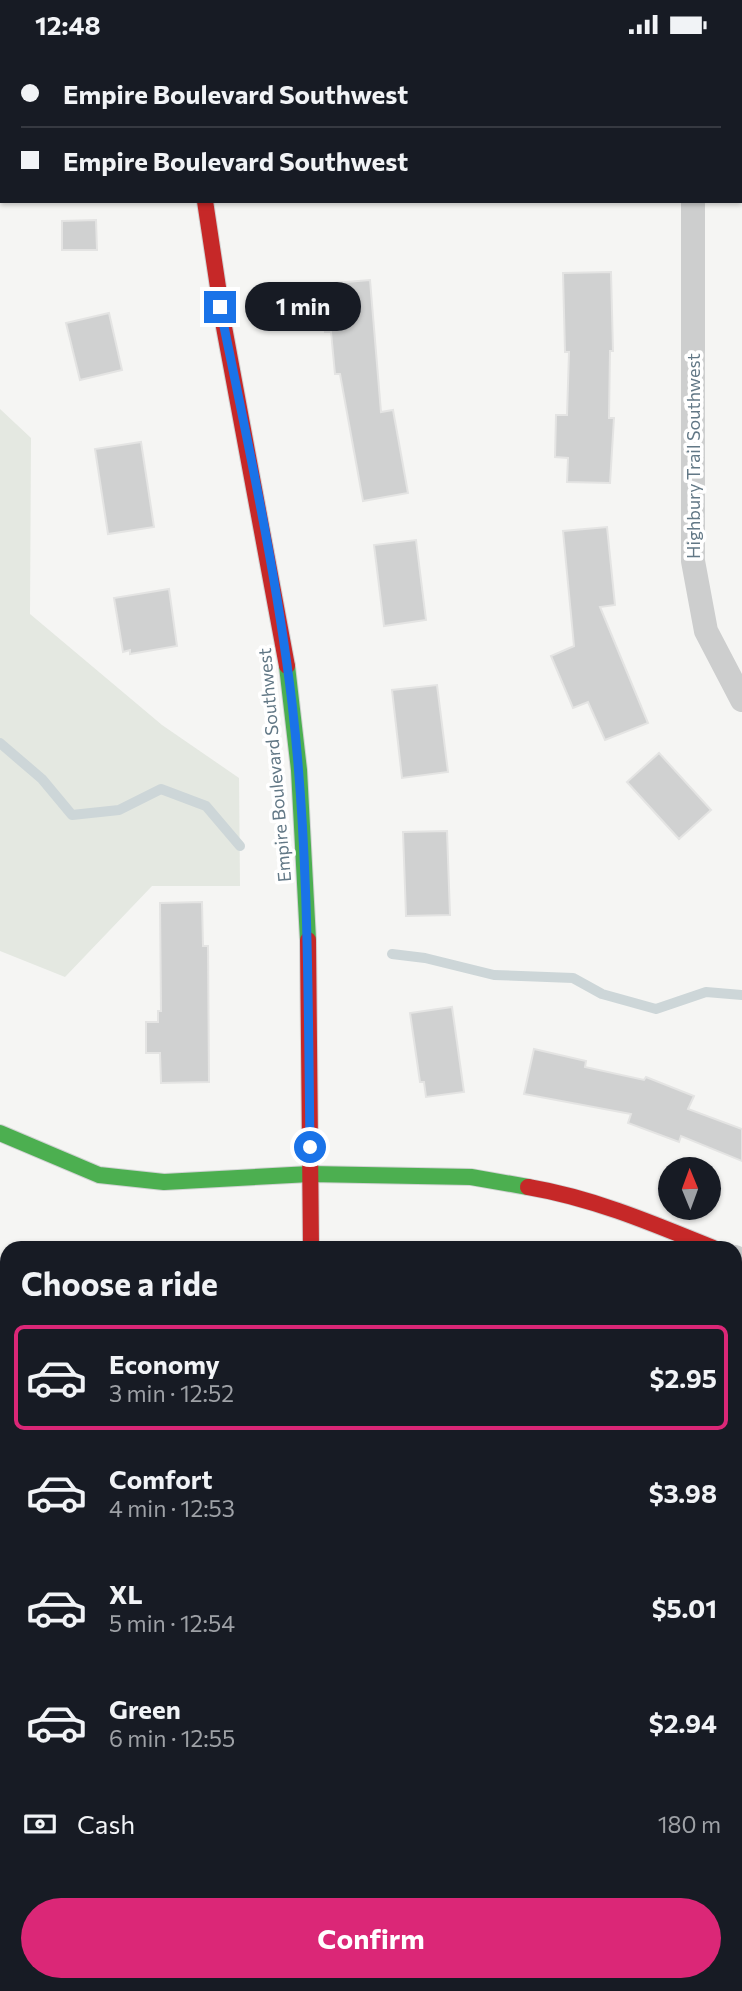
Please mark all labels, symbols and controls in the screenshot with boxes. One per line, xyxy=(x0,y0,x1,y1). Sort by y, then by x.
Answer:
text: 12:48 xyxy=(35,9,100,40)
text: Empire Boulevard Southwest xyxy=(63,78,408,109)
text: Empire Boulevard Southwest xyxy=(63,145,408,176)
callout: 1 min xyxy=(244,282,360,331)
route end xyxy=(204,291,236,323)
text: 1 min xyxy=(276,292,330,320)
street label: Highbury Trail Southwest xyxy=(682,353,704,559)
street label: Empire Boulevard Southwest xyxy=(253,647,295,883)
route start xyxy=(294,1131,326,1163)
north arrow xyxy=(658,1157,721,1220)
map controls xyxy=(658,1157,721,1220)
text: Choose a ride xyxy=(21,1263,218,1303)
icon: car xyxy=(25,1346,88,1409)
text: Economy xyxy=(109,1348,220,1379)
text: $2.95 xyxy=(650,1362,717,1393)
text: 3 min · 12:52 xyxy=(109,1379,234,1407)
icon: car xyxy=(25,1461,88,1524)
text: Comfort xyxy=(109,1463,212,1494)
text: $3.98 xyxy=(649,1477,717,1508)
text: 4 min · 12:53 xyxy=(109,1494,235,1522)
icon: car xyxy=(25,1576,88,1639)
text: XL xyxy=(109,1578,143,1609)
text: $5.01 xyxy=(652,1592,717,1623)
text: 5 min · 12:54 xyxy=(109,1609,235,1637)
icon: car xyxy=(25,1691,88,1754)
text: Green xyxy=(109,1693,181,1724)
text: $2.94 xyxy=(649,1707,717,1738)
text: 6 min · 12:55 xyxy=(109,1724,235,1752)
icon: cash xyxy=(21,1805,59,1843)
text: Cash xyxy=(77,1808,135,1839)
text: 180 m xyxy=(658,1810,721,1838)
button: Confirm xyxy=(21,1898,721,1978)

